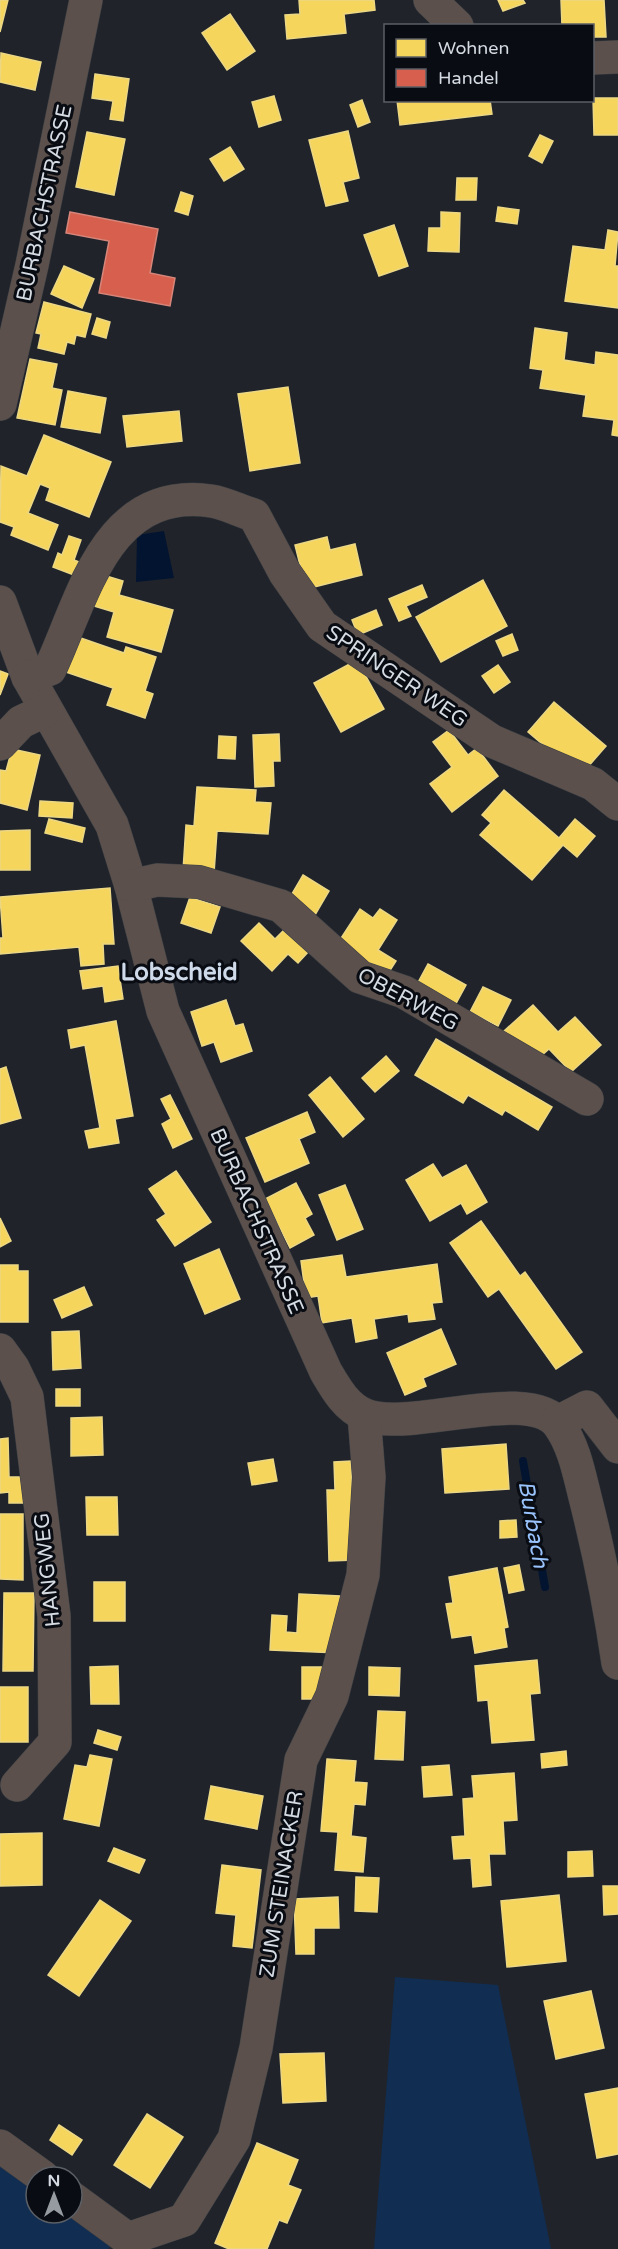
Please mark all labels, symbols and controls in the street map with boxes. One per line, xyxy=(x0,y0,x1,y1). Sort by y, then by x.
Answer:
legend xyxy=(384,24,594,102)
text: Wohnen xyxy=(438,37,509,59)
text: Handel xyxy=(438,67,499,89)
street label: BURBACHSTRASSE xyxy=(11,102,78,304)
street label: SPRINGER WEG xyxy=(321,620,472,733)
district label: Lobscheid xyxy=(120,958,238,987)
street label: OBERWEG xyxy=(353,963,462,1036)
street label: BURBACHSTRASSE xyxy=(204,1124,309,1318)
water label: Burbach xyxy=(513,1478,554,1570)
street label: HANGWEG xyxy=(29,1512,66,1628)
street label: ZUM STEINACKER xyxy=(254,1789,309,1979)
north arrow xyxy=(24,2165,84,2225)
text: N xyxy=(48,2171,60,2191)

